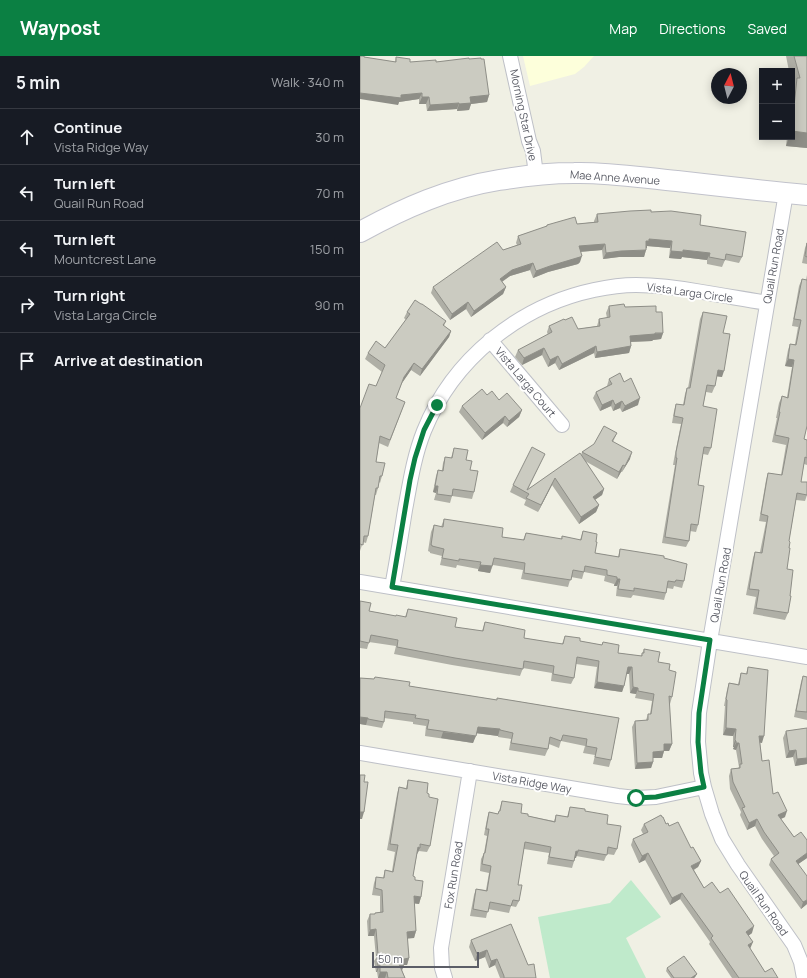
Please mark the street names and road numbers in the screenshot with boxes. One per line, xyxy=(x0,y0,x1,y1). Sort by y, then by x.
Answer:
street label: Morning Star Drive xyxy=(507,68,541,163)
street label: Mae Anne Avenue xyxy=(569,166,661,188)
street label: Quail Run Road xyxy=(759,227,787,305)
street label: Vista Larga Circle xyxy=(646,279,735,306)
street label: Vista Larga Court xyxy=(492,344,560,420)
street label: Quail Run Road xyxy=(706,546,734,624)
street label: Vista Ridge Way xyxy=(491,768,573,796)
street label: Fox Run Road xyxy=(440,840,466,910)
street label: Quail Run Road xyxy=(736,867,792,939)

